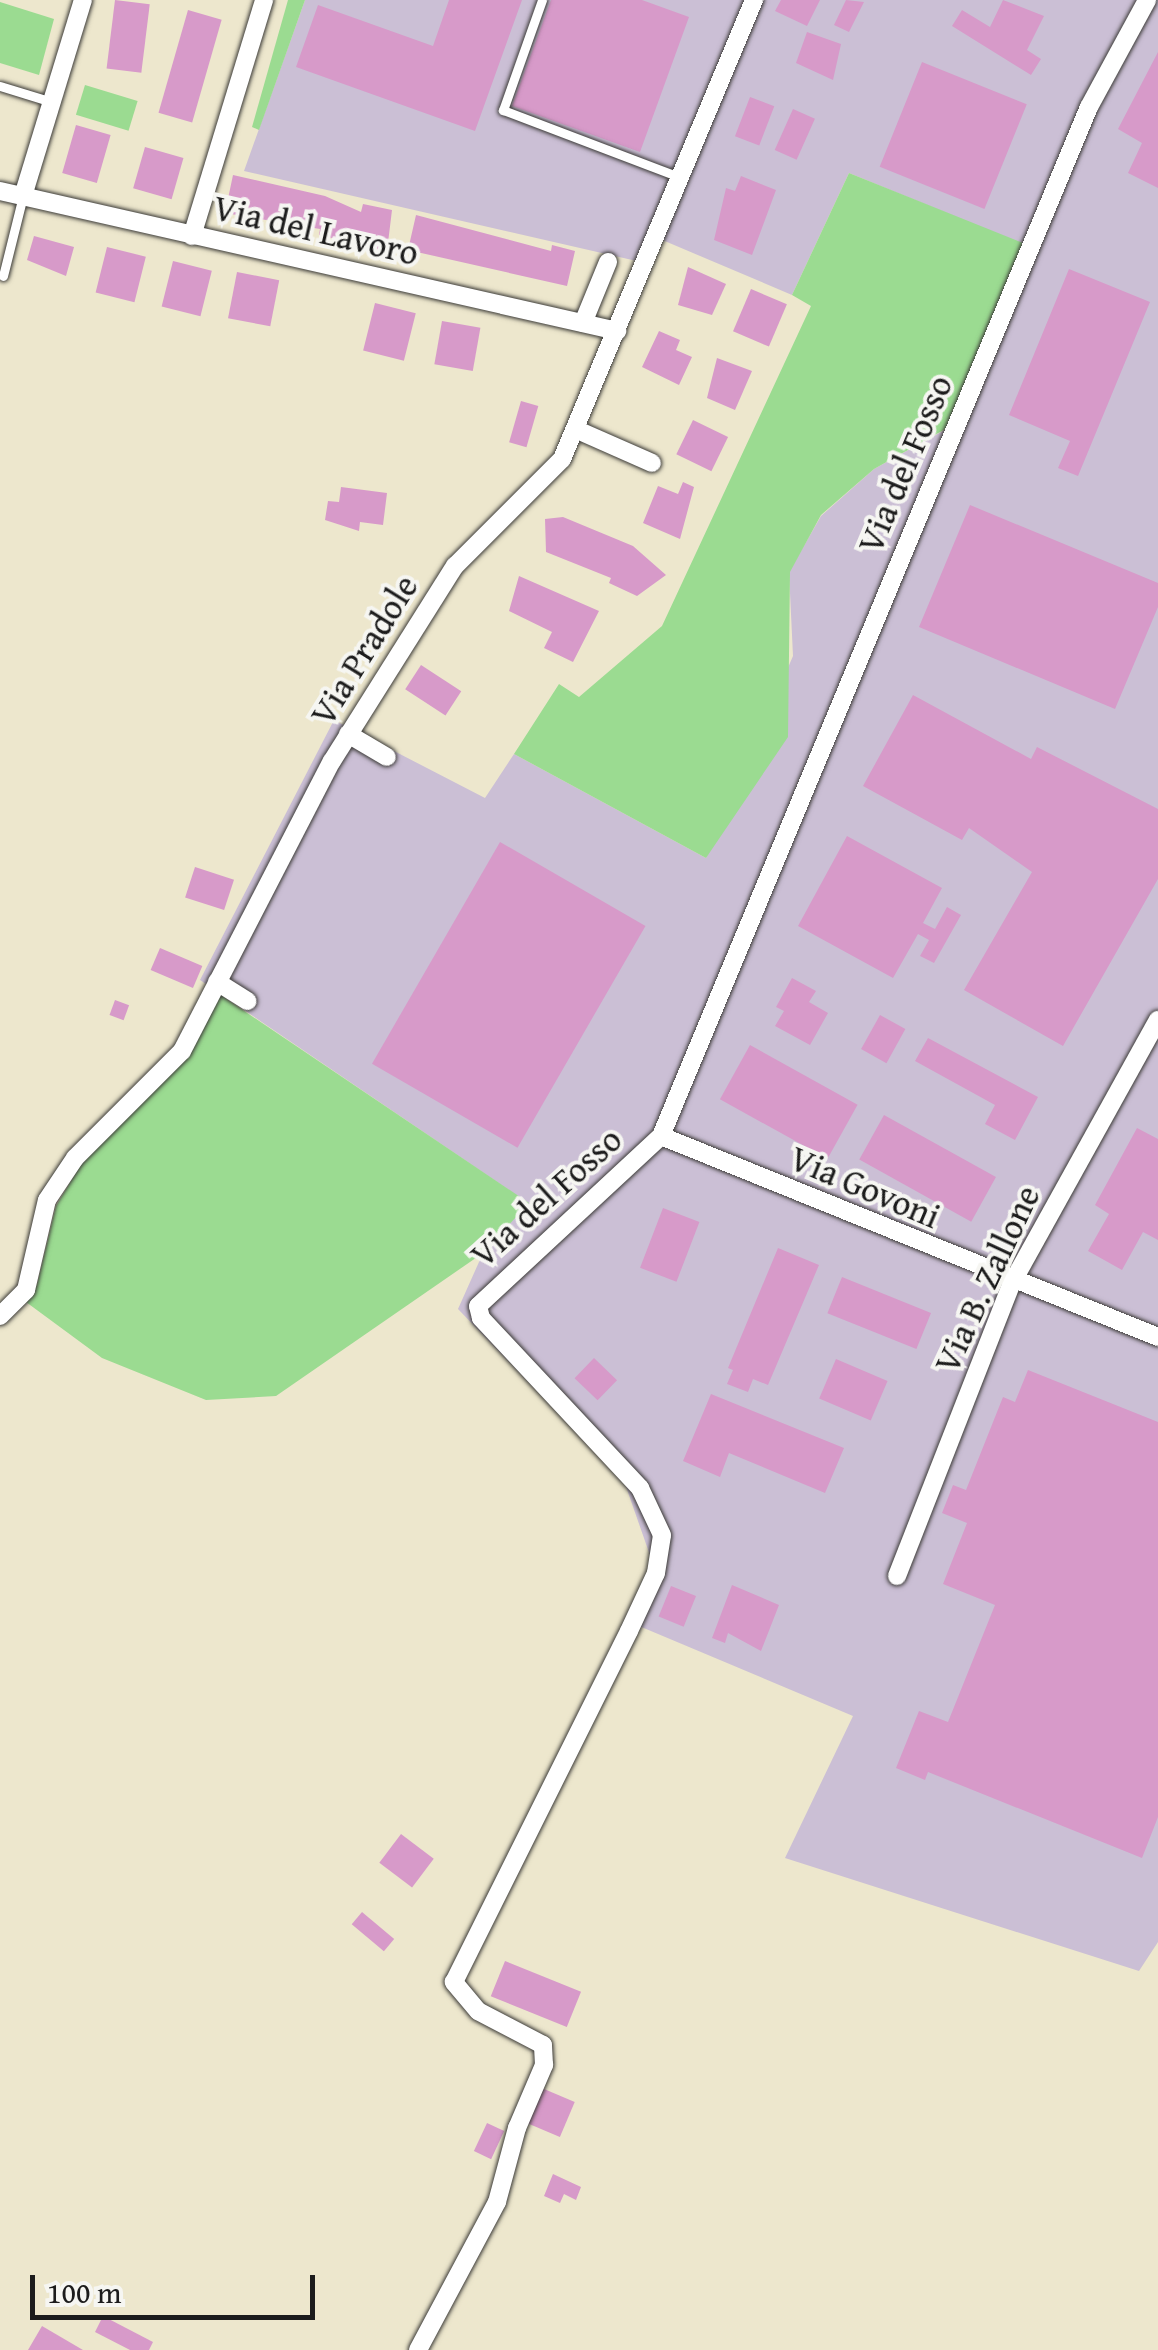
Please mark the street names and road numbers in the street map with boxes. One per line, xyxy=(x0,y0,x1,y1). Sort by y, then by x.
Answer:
street label: Via del Lavoro xyxy=(209,186,423,274)
street label: Via del Fosso xyxy=(849,369,961,559)
street label: Via Pradole xyxy=(301,567,427,733)
street label: Via del Fosso xyxy=(462,1118,630,1276)
street label: Via Govoni xyxy=(784,1137,946,1237)
street label: Via B. Zallone xyxy=(925,1179,1049,1379)

